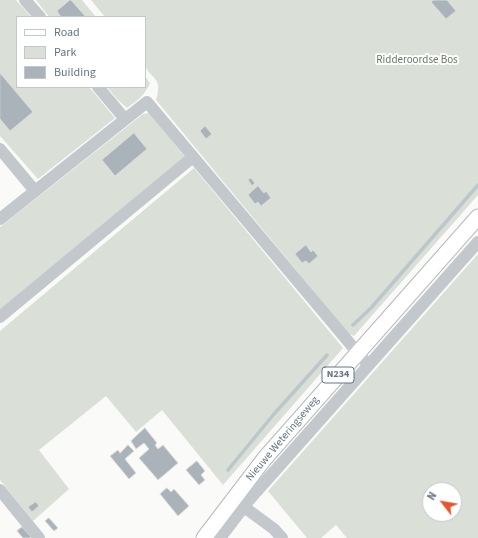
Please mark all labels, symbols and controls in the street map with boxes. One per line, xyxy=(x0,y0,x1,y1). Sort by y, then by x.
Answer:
legend xyxy=(16,16,146,88)
text: Road xyxy=(54,24,80,41)
text: Park xyxy=(54,44,76,61)
park label: Ridderoordse Bos xyxy=(376,54,458,68)
text: Building xyxy=(54,64,96,81)
road number: N234 xyxy=(322,367,354,383)
street label: Nieuwe Weteringseweg xyxy=(244,394,322,484)
north arrow xyxy=(422,482,462,522)
text: N xyxy=(424,489,440,503)

